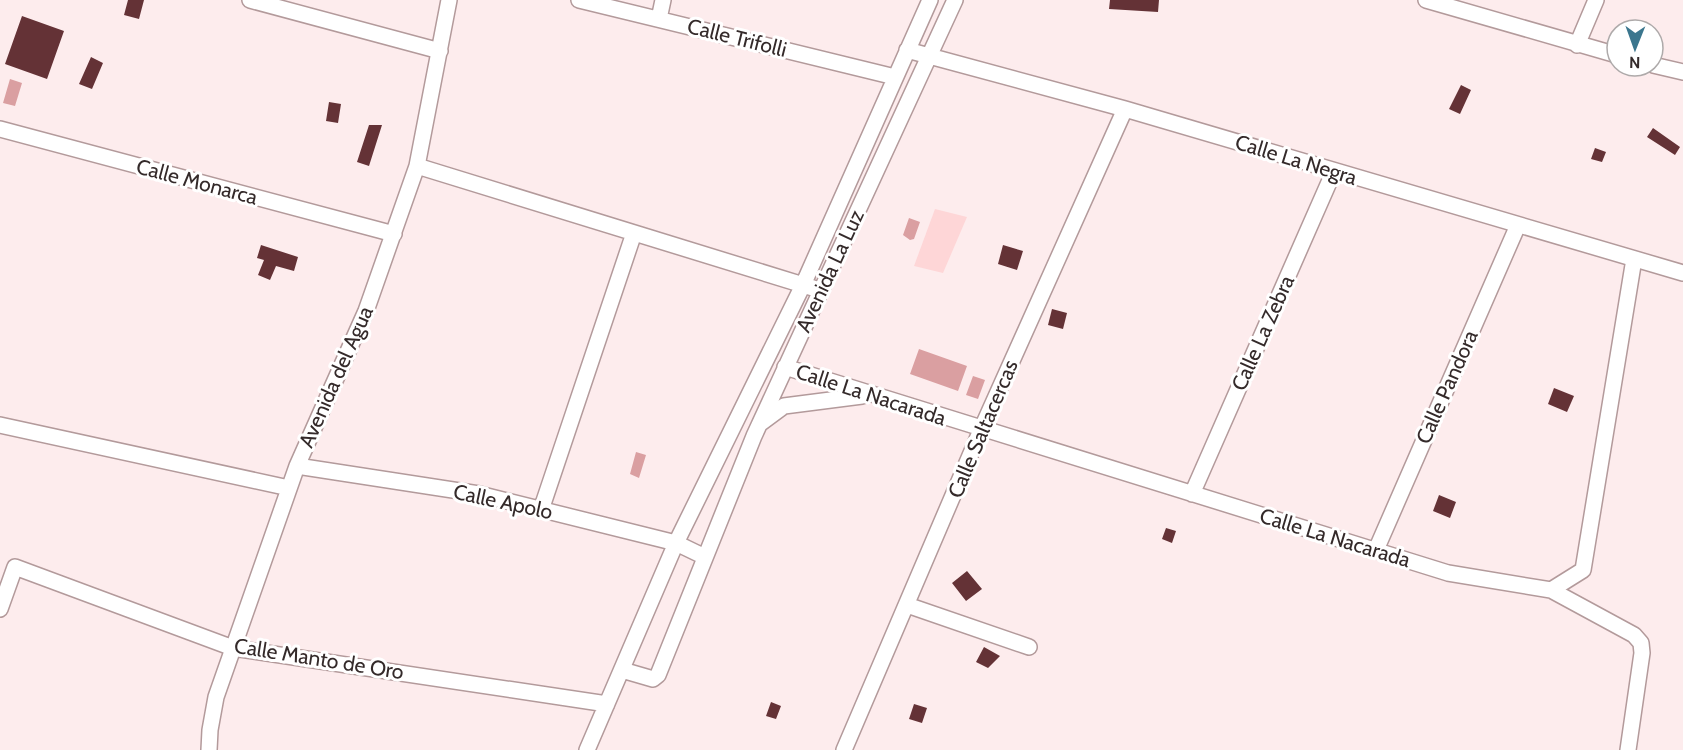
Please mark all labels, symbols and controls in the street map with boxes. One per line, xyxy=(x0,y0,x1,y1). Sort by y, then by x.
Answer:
street label: Calle Trifolli xyxy=(685,13,789,62)
north arrow xyxy=(1605,18,1665,78)
text: N xyxy=(1629,53,1641,72)
street label: Calle La Negra xyxy=(1232,129,1360,190)
street label: Calle Monarca xyxy=(134,153,260,210)
street label: Avenida La Luz xyxy=(790,205,869,336)
street label: Calle La Zebra xyxy=(1226,271,1299,394)
street label: Avenida del Agua xyxy=(293,302,378,451)
street label: Calle Pandora xyxy=(1410,326,1483,447)
street label: Calle Saltacercas xyxy=(942,356,1023,502)
street label: Calle La Nacarada xyxy=(793,359,949,431)
street label: Calle Apolo xyxy=(451,479,555,524)
street label: Calle La Nacarada xyxy=(1257,503,1413,572)
street label: Calle Manto de Oro xyxy=(233,633,406,684)

